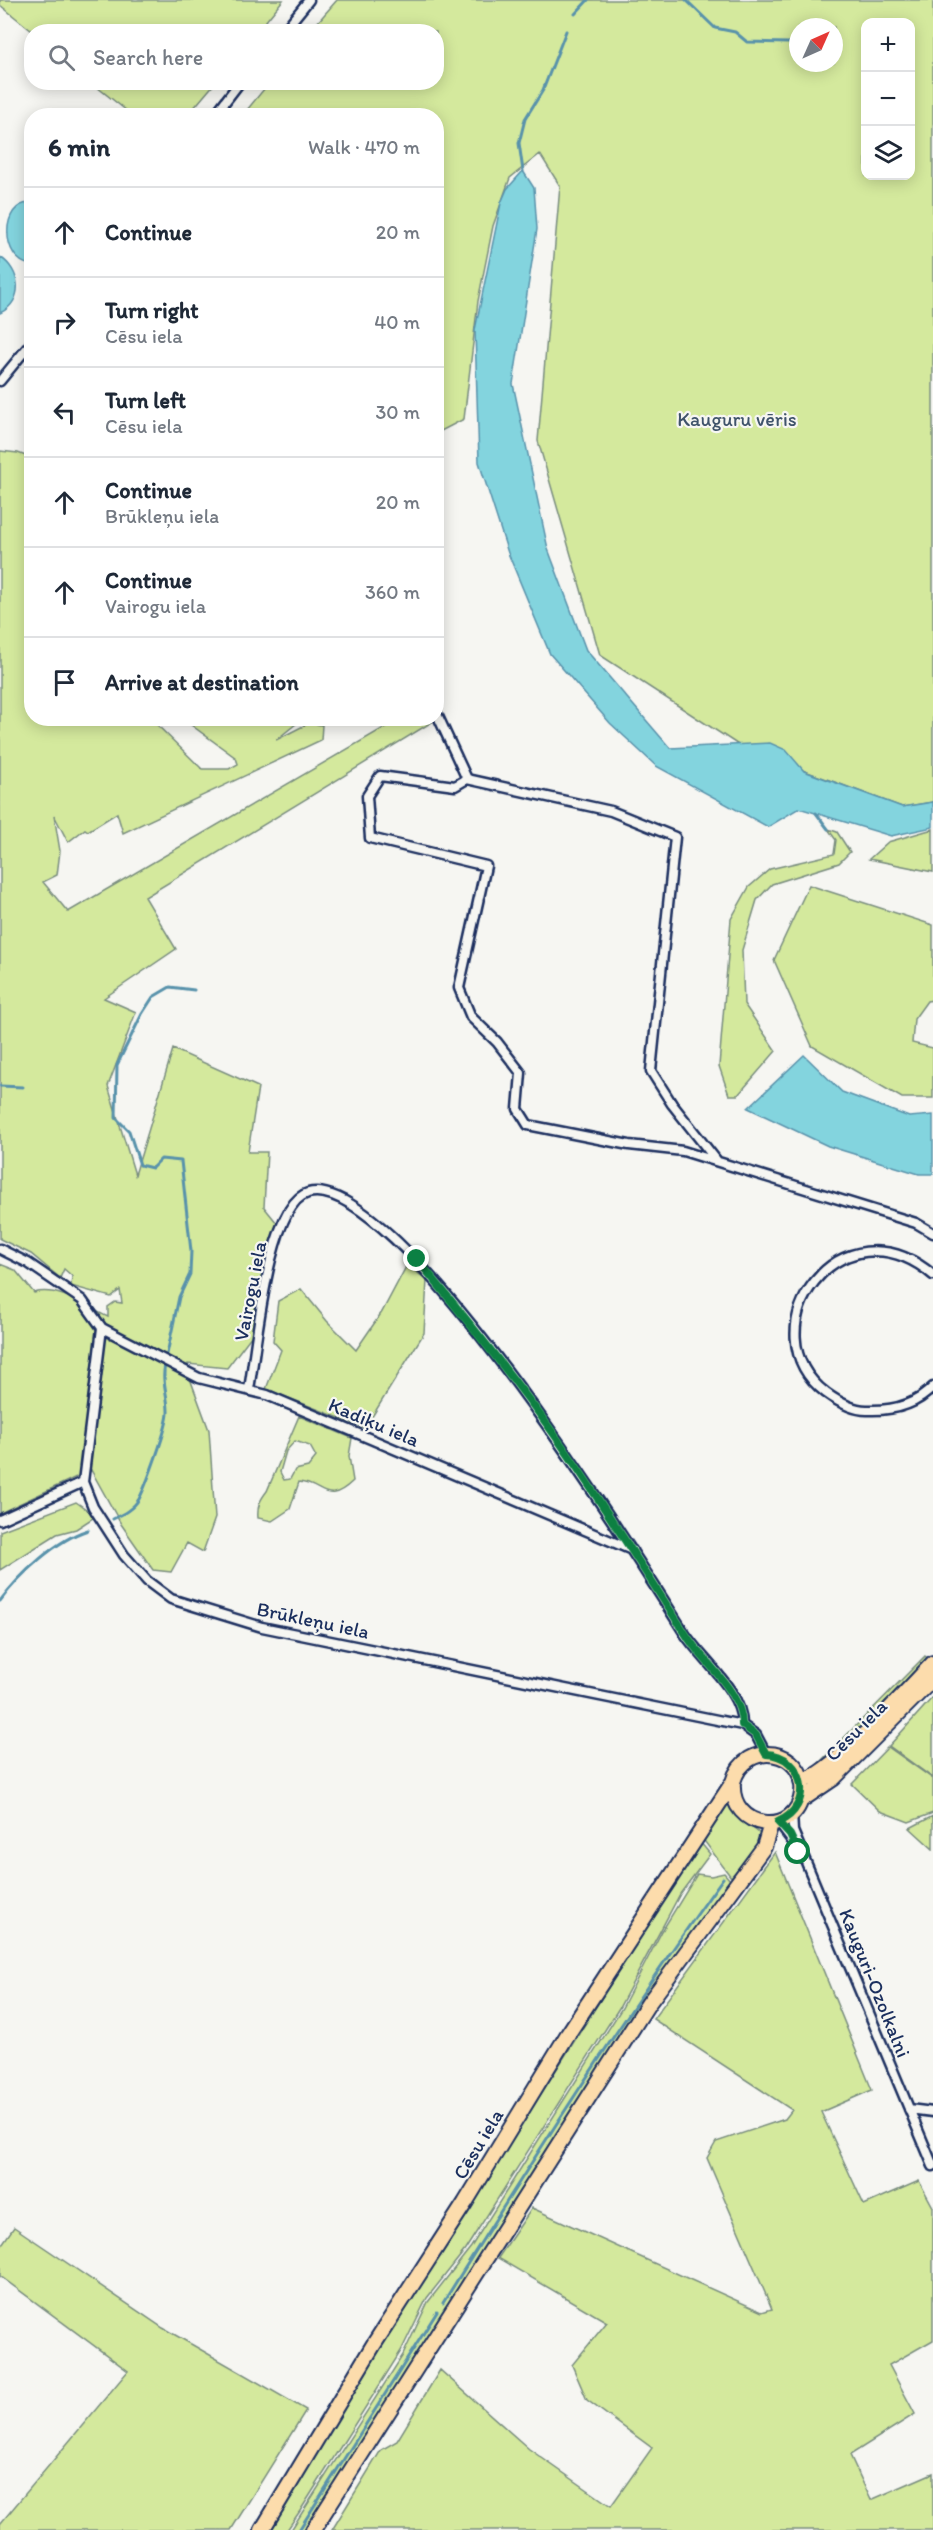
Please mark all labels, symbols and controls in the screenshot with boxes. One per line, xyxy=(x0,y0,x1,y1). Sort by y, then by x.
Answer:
north arrow xyxy=(789,18,843,72)
map controls xyxy=(861,18,915,180)
button: + xyxy=(861,18,915,72)
search box xyxy=(24,24,444,90)
icon: search xyxy=(45,41,78,74)
text: Search here xyxy=(93,44,203,71)
button: − xyxy=(861,72,915,126)
button: layers xyxy=(861,126,915,180)
text: 6 min xyxy=(48,131,110,163)
text: Walk · 470 m xyxy=(308,135,420,159)
icon: ahead xyxy=(48,216,81,249)
text: Continue xyxy=(105,219,192,246)
text: 20 m xyxy=(376,220,420,244)
text: Turn right xyxy=(105,297,199,324)
icon: right xyxy=(48,306,81,339)
text: 40 m xyxy=(374,310,420,334)
text: Cēsu iela xyxy=(105,324,183,348)
text: Turn left xyxy=(105,387,186,414)
icon: left xyxy=(48,396,81,429)
text: 30 m xyxy=(375,400,420,424)
park label: Kauguru vēris xyxy=(677,407,797,431)
text: Cēsu iela xyxy=(105,414,183,438)
text: Continue xyxy=(105,477,192,504)
icon: ahead xyxy=(48,486,81,519)
text: 20 m xyxy=(376,490,420,514)
text: Brūkleņu iela xyxy=(105,504,219,528)
text: Continue xyxy=(105,567,192,594)
icon: ahead xyxy=(48,576,81,609)
text: 360 m xyxy=(365,580,420,604)
text: Vairogu iela xyxy=(105,594,206,618)
icon: arrive xyxy=(48,666,81,699)
text: Arrive at destination xyxy=(105,669,299,696)
street label: Vairogu iela xyxy=(229,1238,272,1343)
route end xyxy=(403,1245,429,1271)
street label: Kadiķu iela xyxy=(325,1392,423,1452)
street label: Brūkleņu iela xyxy=(255,1596,371,1644)
street label: Cēsu iela xyxy=(820,1694,892,1766)
route start xyxy=(784,1838,810,1864)
street label: Kauguri-Ozolkalni xyxy=(834,1905,916,2061)
street label: Cēsu iela xyxy=(448,2104,509,2183)

